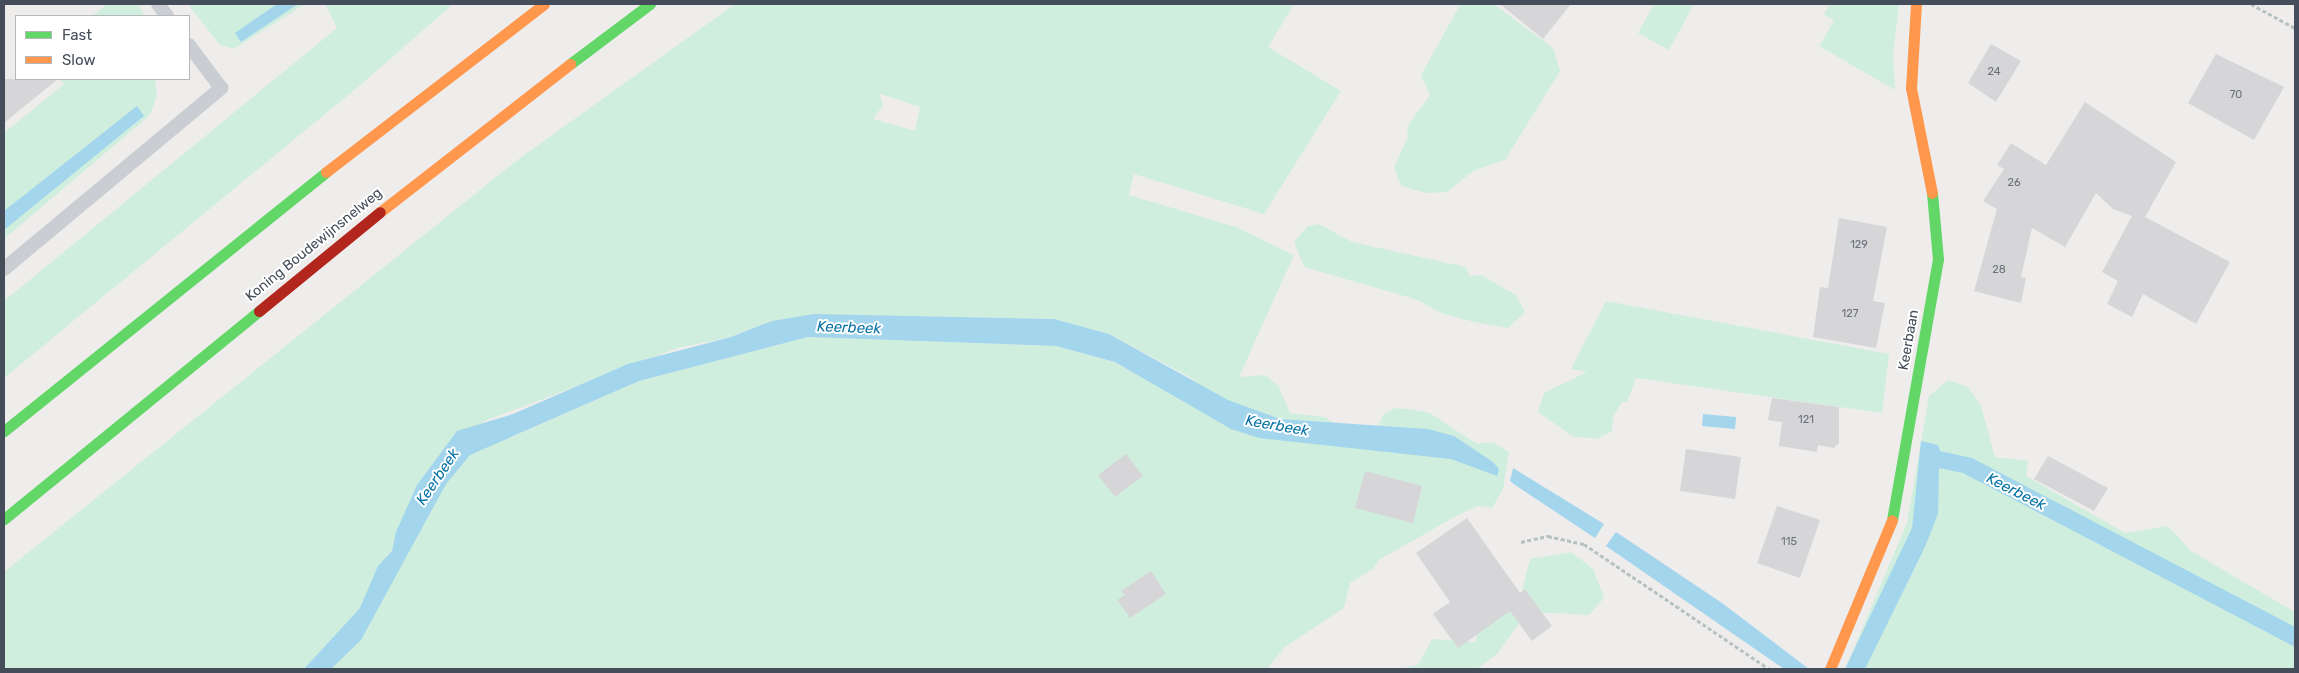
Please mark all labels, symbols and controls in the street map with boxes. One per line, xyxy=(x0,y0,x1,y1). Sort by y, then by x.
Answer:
legend xyxy=(15,15,190,80)
text: Fast xyxy=(62,26,92,44)
text: Slow xyxy=(62,51,95,69)
house number: 24 xyxy=(1987,65,2001,79)
house number: 70 xyxy=(2230,88,2242,102)
house number: 26 xyxy=(2007,176,2021,190)
street label: Koning Boudewijnsnelweg xyxy=(242,185,386,305)
house number: 129 xyxy=(1850,238,1868,252)
house number: 28 xyxy=(1992,263,2006,277)
house number: 127 xyxy=(1842,307,1858,321)
street label: Keerbaan xyxy=(1895,308,1923,372)
water label: Keerbeek xyxy=(817,318,881,338)
water label: Keerbeek xyxy=(1244,412,1310,440)
house number: 121 xyxy=(1798,413,1814,427)
water label: Keerbeek xyxy=(413,445,463,509)
water label: Keerbeek xyxy=(1983,469,2049,515)
house number: 115 xyxy=(1781,535,1797,549)

